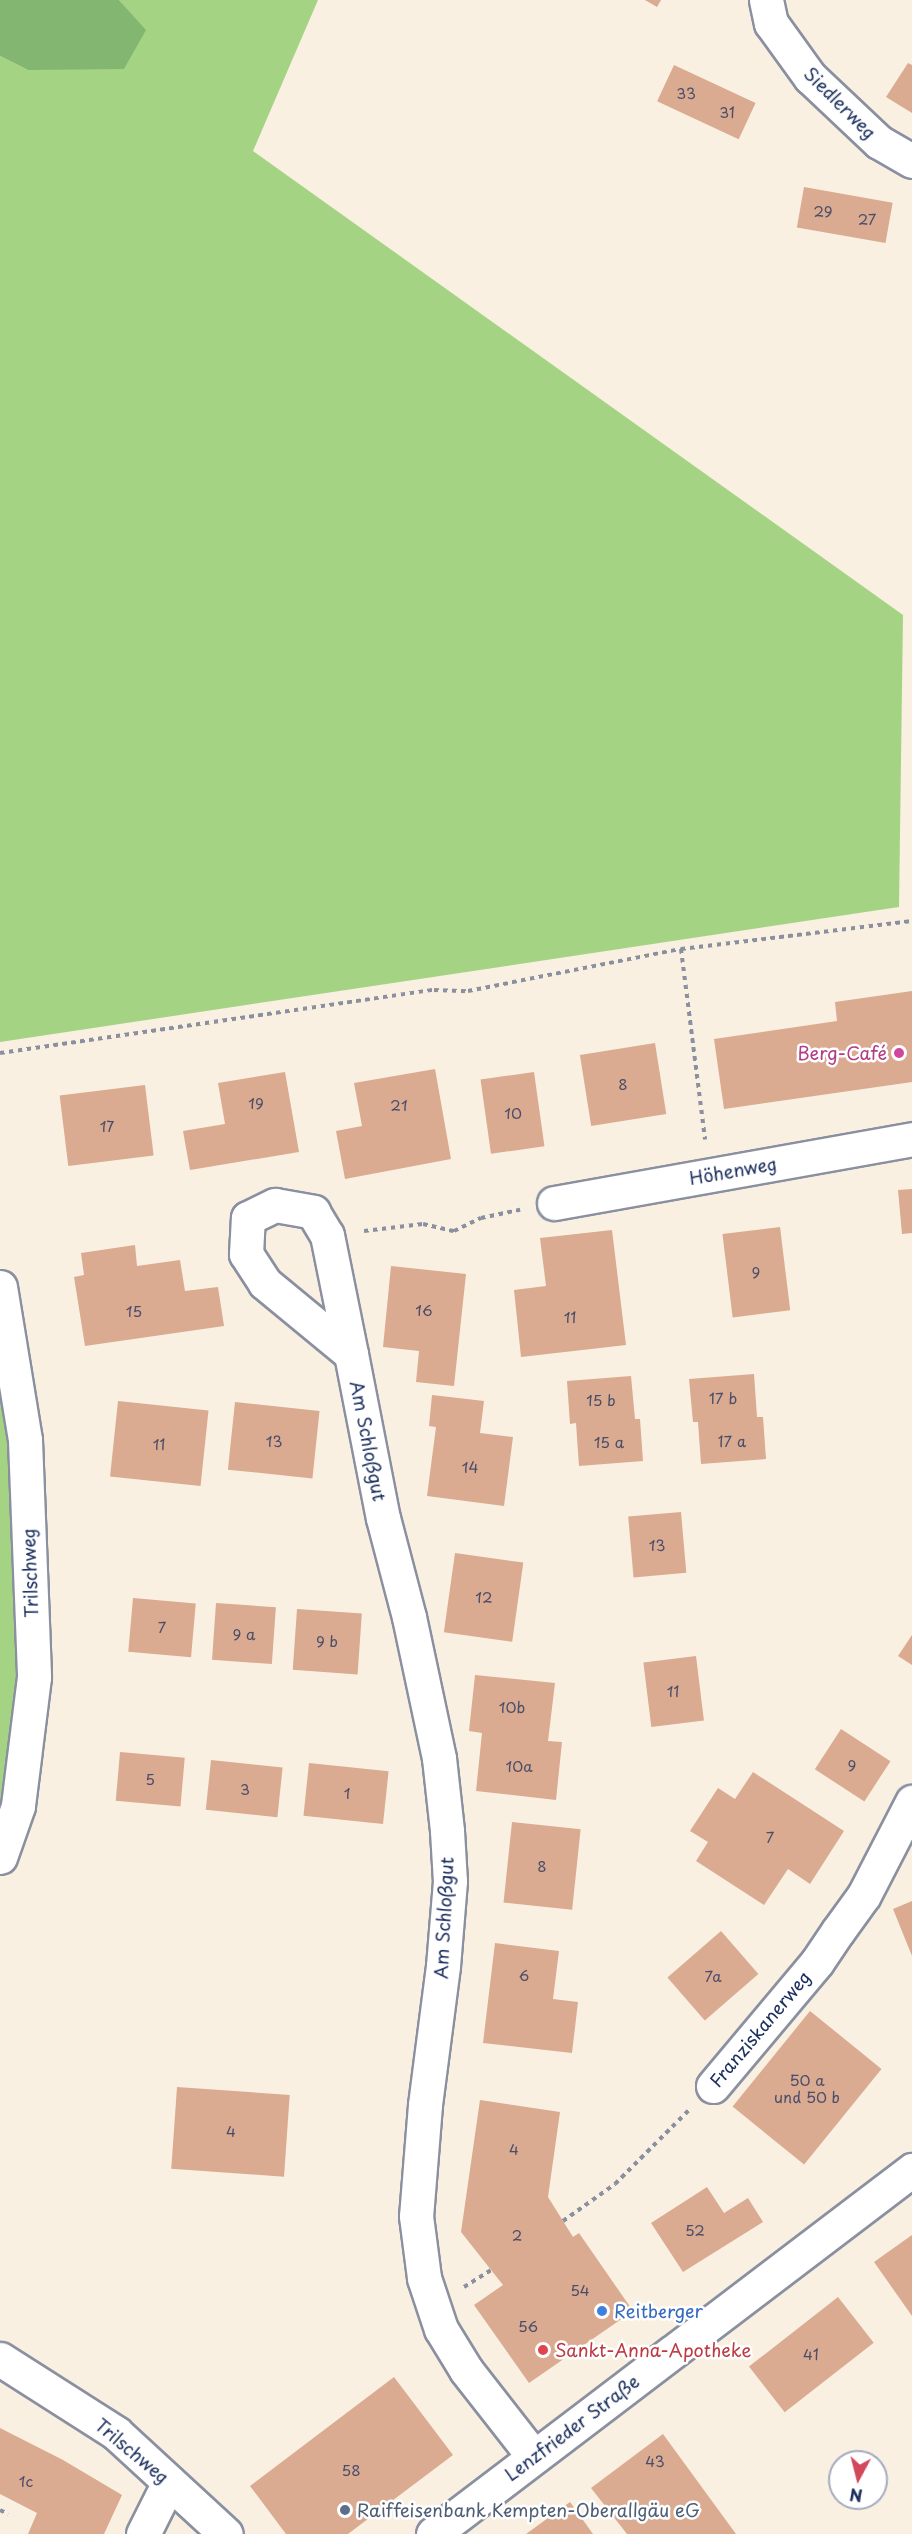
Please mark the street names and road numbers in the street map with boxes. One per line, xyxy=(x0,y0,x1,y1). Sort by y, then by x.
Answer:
street label: Siedlerweg xyxy=(800,63,880,143)
street label: Höhenweg xyxy=(688,1153,778,1189)
street label: Am Schloßgut xyxy=(346,1379,390,1503)
street label: Trilschweg xyxy=(18,1528,42,1618)
street label: Am Schloßgut xyxy=(430,1857,458,1979)
street label: Franziskanerweg xyxy=(705,1966,815,2092)
street label: Lenzfrieder Straße xyxy=(500,2370,644,2486)
street label: Trilschweg xyxy=(91,2414,173,2488)

